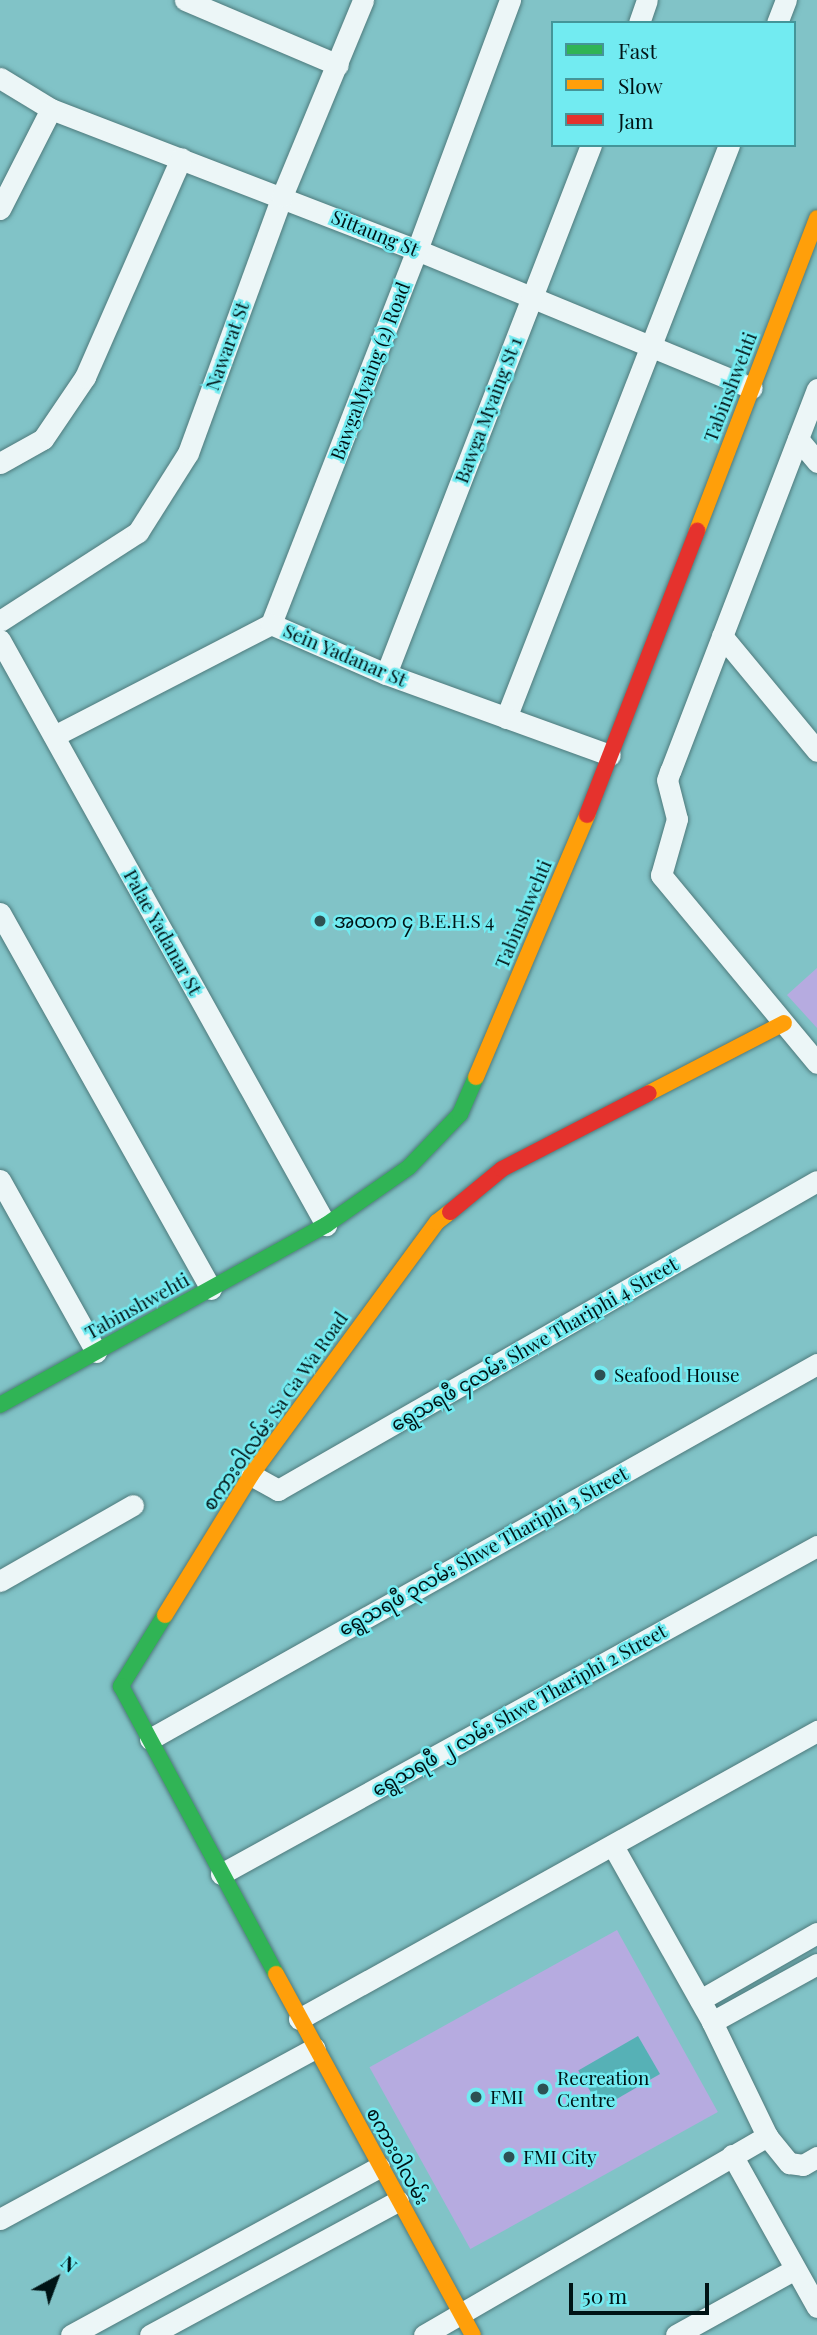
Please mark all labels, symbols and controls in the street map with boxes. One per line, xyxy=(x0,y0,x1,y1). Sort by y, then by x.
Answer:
legend xyxy=(551,21,796,147)
text: Fast xyxy=(618,36,657,64)
text: Slow xyxy=(618,71,663,99)
text: Jam xyxy=(618,106,654,134)
street label: Sittaung St xyxy=(328,205,422,261)
street label: BawgaMyaing (2) Road xyxy=(325,279,415,463)
street label: Nawarat St xyxy=(200,299,254,393)
street label: Tabinshwehti xyxy=(699,329,761,445)
street label: Bawga Myaing St 1 xyxy=(450,333,526,487)
street label: Sein Yadanar St xyxy=(280,619,410,691)
street label: Tabinshwehti xyxy=(490,856,556,972)
street label: Palae Yadanar St xyxy=(119,865,207,999)
place label: အထက ၄ B.E.H.S 4 xyxy=(334,910,495,932)
marker: အထက ၄ B.E.H.S 4 xyxy=(312,913,328,929)
street label: ရွေသရဖီ ၄လမ်း Shwe Thariphi 4 Street xyxy=(386,1252,682,1436)
street label: Tabinshwehti xyxy=(81,1268,193,1344)
street label: စကားဝါလမ်း Sa Ga Wa Road xyxy=(197,1307,353,1515)
place label: Seafood House xyxy=(614,1364,740,1386)
marker: Seafood House xyxy=(592,1367,608,1383)
street label: ရွေသရဖီ ၃လမ်း Shwe Thariphi 3 Street xyxy=(334,1462,632,1640)
street label: ရွေသရဖီ ၂ လမ်း Shwe Thariphi 2 Street xyxy=(368,1619,670,1801)
place label: Recreation Centre xyxy=(557,2067,649,2111)
marker: Recreation Centre xyxy=(535,2081,551,2097)
place label: FMI xyxy=(490,2086,524,2108)
marker: FMI xyxy=(468,2089,484,2105)
street label: စကား၀ါလမ်း xyxy=(362,2103,434,2209)
place label: FMI City xyxy=(523,2146,596,2168)
marker: FMI City xyxy=(501,2149,517,2165)
north arrow xyxy=(21,2244,91,2314)
text: N xyxy=(56,2249,83,2277)
scale bar xyxy=(572,2268,712,2312)
text: 50 m xyxy=(582,2281,627,2309)

